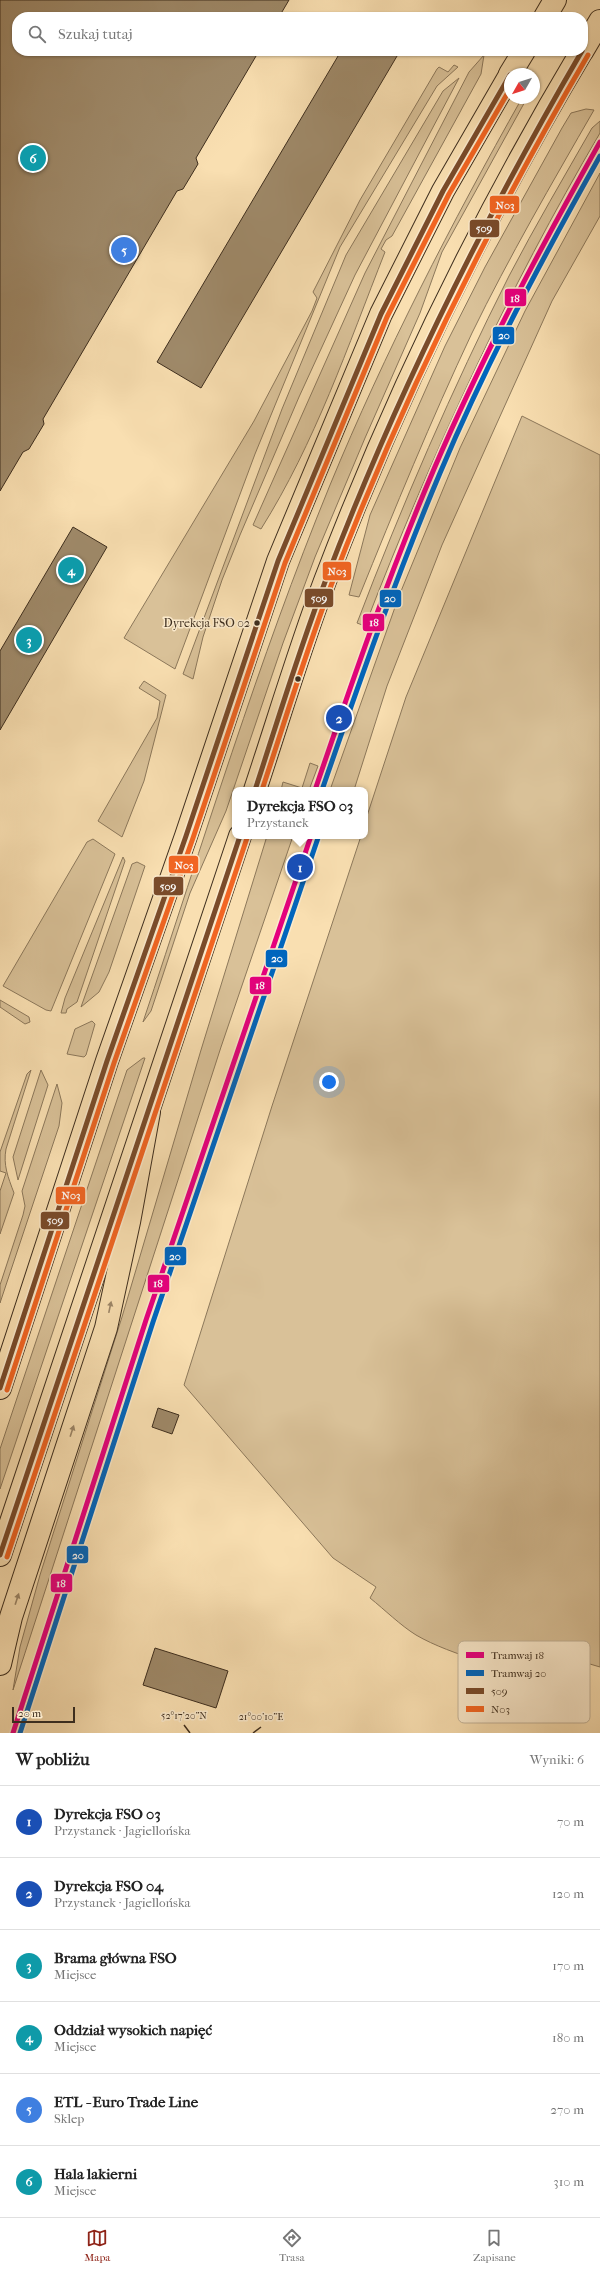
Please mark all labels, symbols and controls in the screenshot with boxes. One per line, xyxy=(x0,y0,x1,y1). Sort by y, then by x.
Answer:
search box xyxy=(12,12,588,56)
icon: search xyxy=(26,23,48,45)
text: Szukaj tutaj xyxy=(58,25,132,43)
north arrow xyxy=(504,68,540,104)
pin: 6 xyxy=(20,143,46,173)
line badge: N03 xyxy=(489,195,520,214)
text: N03 xyxy=(496,199,515,212)
line badge: 509 xyxy=(469,219,500,238)
text: 509 xyxy=(476,222,493,235)
pin: 5 xyxy=(111,235,137,265)
line badge: 18 xyxy=(504,288,527,307)
text: 18 xyxy=(510,292,520,305)
line badge: 20 xyxy=(492,326,515,345)
text: 20 xyxy=(498,329,510,342)
pin: 4 xyxy=(58,555,84,585)
line badge: N03 xyxy=(322,561,352,581)
text: N03 xyxy=(328,565,347,578)
line badge: 509 xyxy=(304,588,334,608)
line badge: 20 xyxy=(379,589,402,608)
text: 509 xyxy=(311,592,328,605)
text: 20 xyxy=(384,592,396,605)
line badge: 18 xyxy=(362,613,385,632)
place label: Dyrekcja FSO 02 xyxy=(164,616,250,630)
text: 18 xyxy=(369,616,379,629)
marker: Dyrekcja FSO 02 xyxy=(252,618,262,628)
pin: 3 xyxy=(16,625,42,655)
unlabelled marker xyxy=(293,674,303,684)
pin: 2 xyxy=(326,703,352,733)
popup xyxy=(232,787,368,839)
text: Dyrekcja FSO 03 xyxy=(247,797,353,815)
text: Przystanek xyxy=(247,815,309,830)
pin: 1 xyxy=(287,852,313,882)
line badge: N03 xyxy=(168,855,199,874)
text: N03 xyxy=(175,859,194,872)
line badge: 509 xyxy=(153,876,184,896)
text: 509 xyxy=(160,880,177,893)
line badge: 20 xyxy=(265,949,288,968)
text: 20 xyxy=(271,952,283,965)
line badge: 18 xyxy=(249,976,272,995)
text: 18 xyxy=(255,979,265,992)
your location xyxy=(319,1072,339,1092)
line badge: N03 xyxy=(55,1186,86,1205)
text: N03 xyxy=(62,1189,81,1202)
line badge: 509 xyxy=(40,1211,70,1230)
text: 509 xyxy=(47,1214,64,1227)
line badge: 20 xyxy=(164,1246,187,1266)
text: 20 xyxy=(169,1250,181,1263)
line badge: 18 xyxy=(147,1274,170,1293)
text: 18 xyxy=(153,1277,163,1290)
one-way arrow xyxy=(108,1301,114,1313)
one-way arrow xyxy=(69,1425,75,1437)
line badge: 20 xyxy=(66,1545,89,1564)
text: 20 xyxy=(72,1549,84,1562)
line badge: 18 xyxy=(50,1573,73,1593)
text: 18 xyxy=(56,1577,66,1590)
one-way arrow xyxy=(14,1593,20,1605)
legend xyxy=(458,1641,590,1723)
text: Tramwaj 18 xyxy=(491,1649,544,1662)
text: Tramwaj 20 xyxy=(491,1667,546,1680)
text: 509 xyxy=(491,1685,508,1698)
text: N03 xyxy=(491,1703,510,1716)
scale bar xyxy=(12,1705,75,1724)
text: 20 m xyxy=(18,1707,41,1720)
text: 52°17'20"N xyxy=(161,1710,207,1722)
text: 21°00'10"E xyxy=(239,1711,283,1723)
text: W pobliżu xyxy=(16,1749,90,1769)
text: Wyniki: 6 xyxy=(530,1752,584,1767)
text: Dyrekcja FSO 03 xyxy=(54,1805,161,1823)
text: 1 xyxy=(27,1814,31,1829)
text: 70 m xyxy=(557,1814,584,1829)
text: Przystanek · Jagiellońska xyxy=(54,1823,191,1838)
text: Dyrekcja FSO 04 xyxy=(54,1877,163,1895)
text: 2 xyxy=(26,1886,32,1901)
text: 120 m xyxy=(552,1886,584,1901)
text: Przystanek · Jagiellońska xyxy=(54,1895,191,1910)
text: Brama główna FSO xyxy=(54,1949,177,1967)
text: 3 xyxy=(26,1958,32,1973)
text: 170 m xyxy=(552,1958,584,1973)
text: Miejsce xyxy=(54,1967,96,1982)
text: Oddział wysokich napięć xyxy=(54,2021,212,2039)
text: 4 xyxy=(25,2030,33,2045)
text: 180 m xyxy=(552,2030,584,2045)
text: Miejsce xyxy=(54,2039,96,2054)
text: ETL - Euro Trade Line xyxy=(54,2093,198,2111)
text: 5 xyxy=(26,2102,32,2117)
text: 270 m xyxy=(550,2102,584,2117)
text: Sklep xyxy=(54,2111,84,2126)
text: Hala lakierni xyxy=(54,2165,137,2183)
text: 6 xyxy=(25,2174,33,2189)
text: 310 m xyxy=(553,2174,584,2189)
text: Miejsce xyxy=(54,2183,96,2198)
tab: Mapa xyxy=(84,2227,110,2264)
tab: Trasa xyxy=(279,2227,305,2264)
tab: Zapisane xyxy=(473,2227,516,2264)

